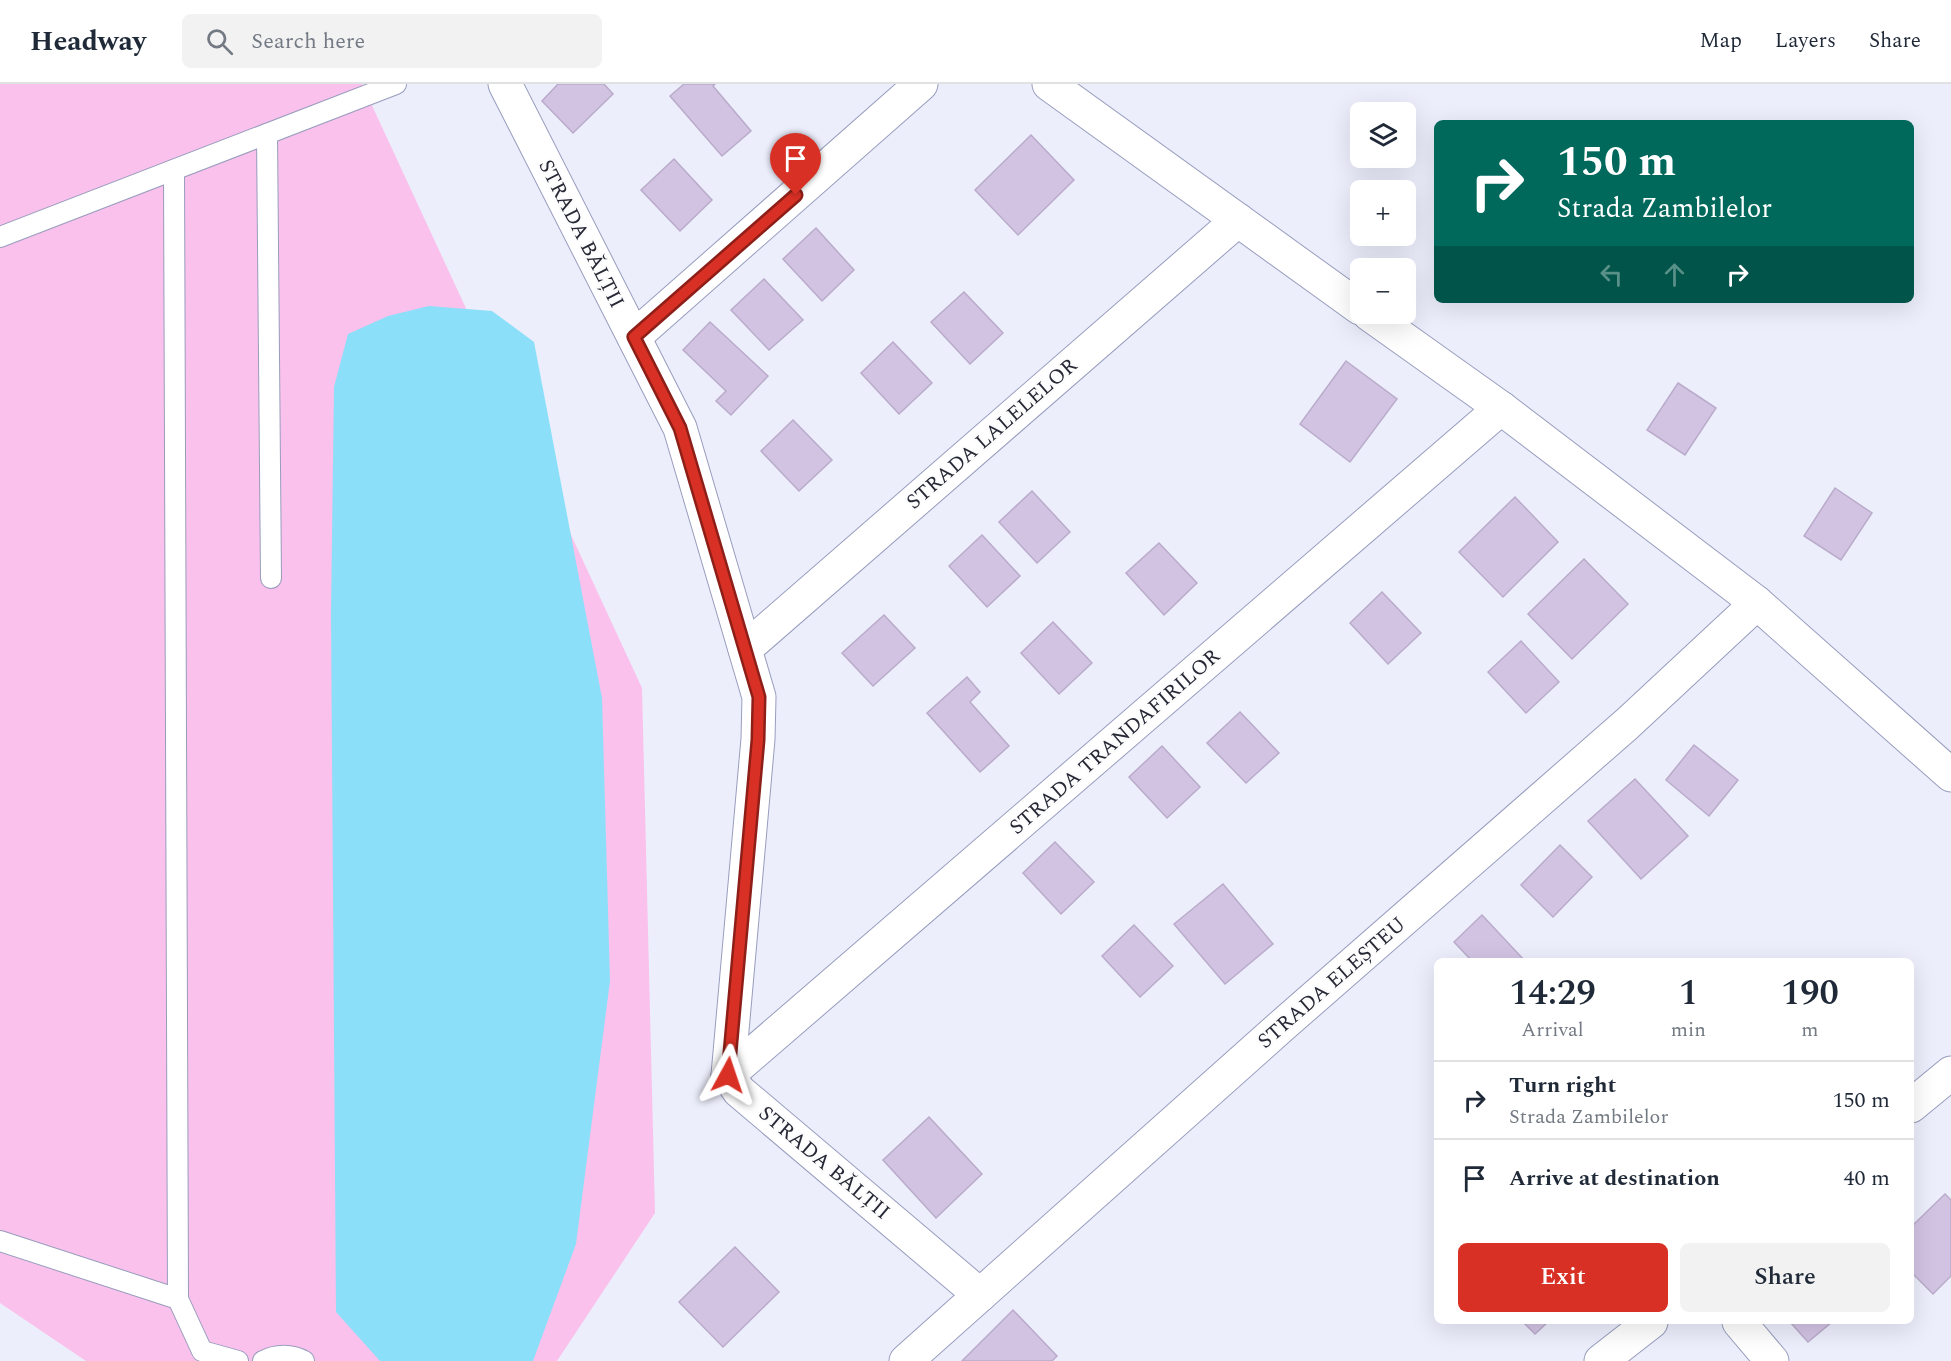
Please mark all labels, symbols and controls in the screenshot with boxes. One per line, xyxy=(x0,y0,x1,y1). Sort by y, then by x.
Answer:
search box xyxy=(182,14,602,68)
text: Headway xyxy=(30,20,146,63)
icon: search xyxy=(203,25,236,58)
text: Search here xyxy=(251,25,365,58)
text: Map xyxy=(1700,25,1742,57)
text: Layers xyxy=(1775,25,1836,57)
text: Share xyxy=(1869,25,1921,57)
map controls xyxy=(1350,102,1416,324)
button: layers xyxy=(1350,102,1416,168)
text: 150 m xyxy=(1557,131,1676,194)
pin xyxy=(770,133,821,195)
icon: arrive xyxy=(779,142,812,175)
icon: right xyxy=(1458,144,1536,222)
street label: STRADA BĂLȚII xyxy=(530,154,632,314)
button: + xyxy=(1350,180,1416,246)
text: Strada Zambilelor xyxy=(1557,188,1772,230)
button: − xyxy=(1350,258,1416,324)
icon: left xyxy=(1595,258,1628,291)
icon: ahead xyxy=(1658,258,1691,291)
icon: right xyxy=(1721,258,1754,291)
street label: STRADA LALELELOR xyxy=(899,350,1085,518)
street label: STRADA TRANDAFIRILOR xyxy=(1002,641,1228,843)
street label: STRADA ELEȘTEU xyxy=(1251,909,1413,1057)
text: 14:29 xyxy=(1509,966,1596,1021)
text: 1 xyxy=(1679,966,1698,1021)
text: 190 xyxy=(1781,966,1839,1021)
text: Arrival xyxy=(1521,1015,1584,1045)
text: min xyxy=(1671,1015,1706,1045)
text: m xyxy=(1801,1015,1819,1045)
position arrow xyxy=(696,1043,760,1107)
text: Turn right xyxy=(1509,1069,1616,1102)
icon: right xyxy=(1458,1084,1491,1117)
text: 150 m xyxy=(1833,1084,1890,1117)
street label: STRADA BĂLȚII xyxy=(751,1098,897,1228)
text: Strada Zambilelor xyxy=(1509,1102,1668,1132)
icon: arrive xyxy=(1458,1162,1491,1195)
text: Arrive at destination xyxy=(1509,1162,1720,1195)
text: 40 m xyxy=(1844,1162,1890,1195)
button: Exit xyxy=(1458,1243,1668,1312)
button: Share xyxy=(1680,1243,1890,1312)

